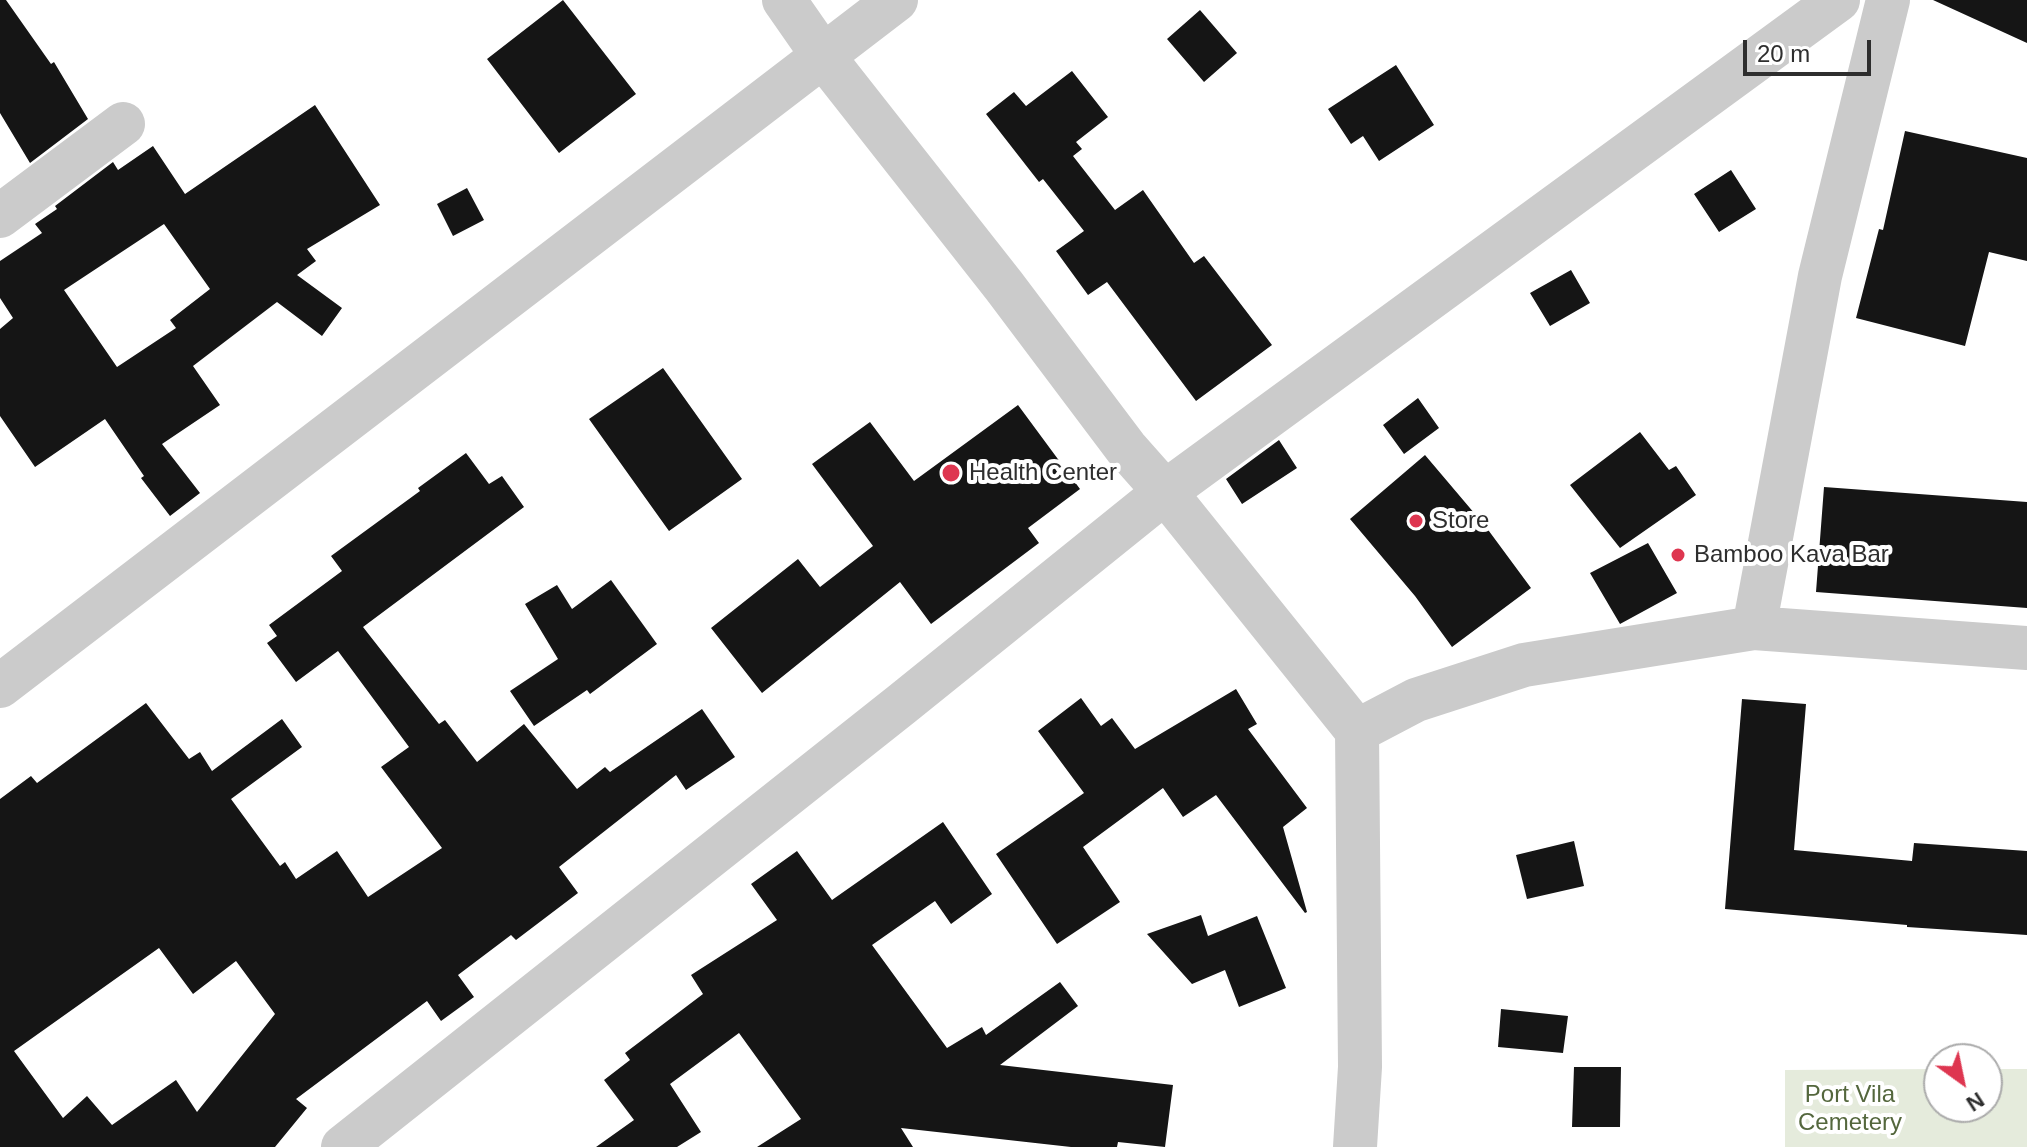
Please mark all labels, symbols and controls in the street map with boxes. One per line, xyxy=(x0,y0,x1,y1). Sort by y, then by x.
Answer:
scale bar xyxy=(1747,24,1875,74)
text: 20 m xyxy=(1757,40,1810,67)
place label: Health Center xyxy=(969,459,1117,487)
marker: Health Center xyxy=(940,462,962,484)
place label: Store xyxy=(1432,507,1489,535)
marker: Store xyxy=(1407,512,1425,530)
place label: Bamboo Kava Bar xyxy=(1694,541,1889,569)
marker: Bamboo Kava Bar xyxy=(1669,546,1687,564)
north arrow xyxy=(1923,1043,2003,1123)
park label: Port Vila Cemetery xyxy=(1798,1081,1902,1137)
text: N xyxy=(1962,1087,1989,1117)

